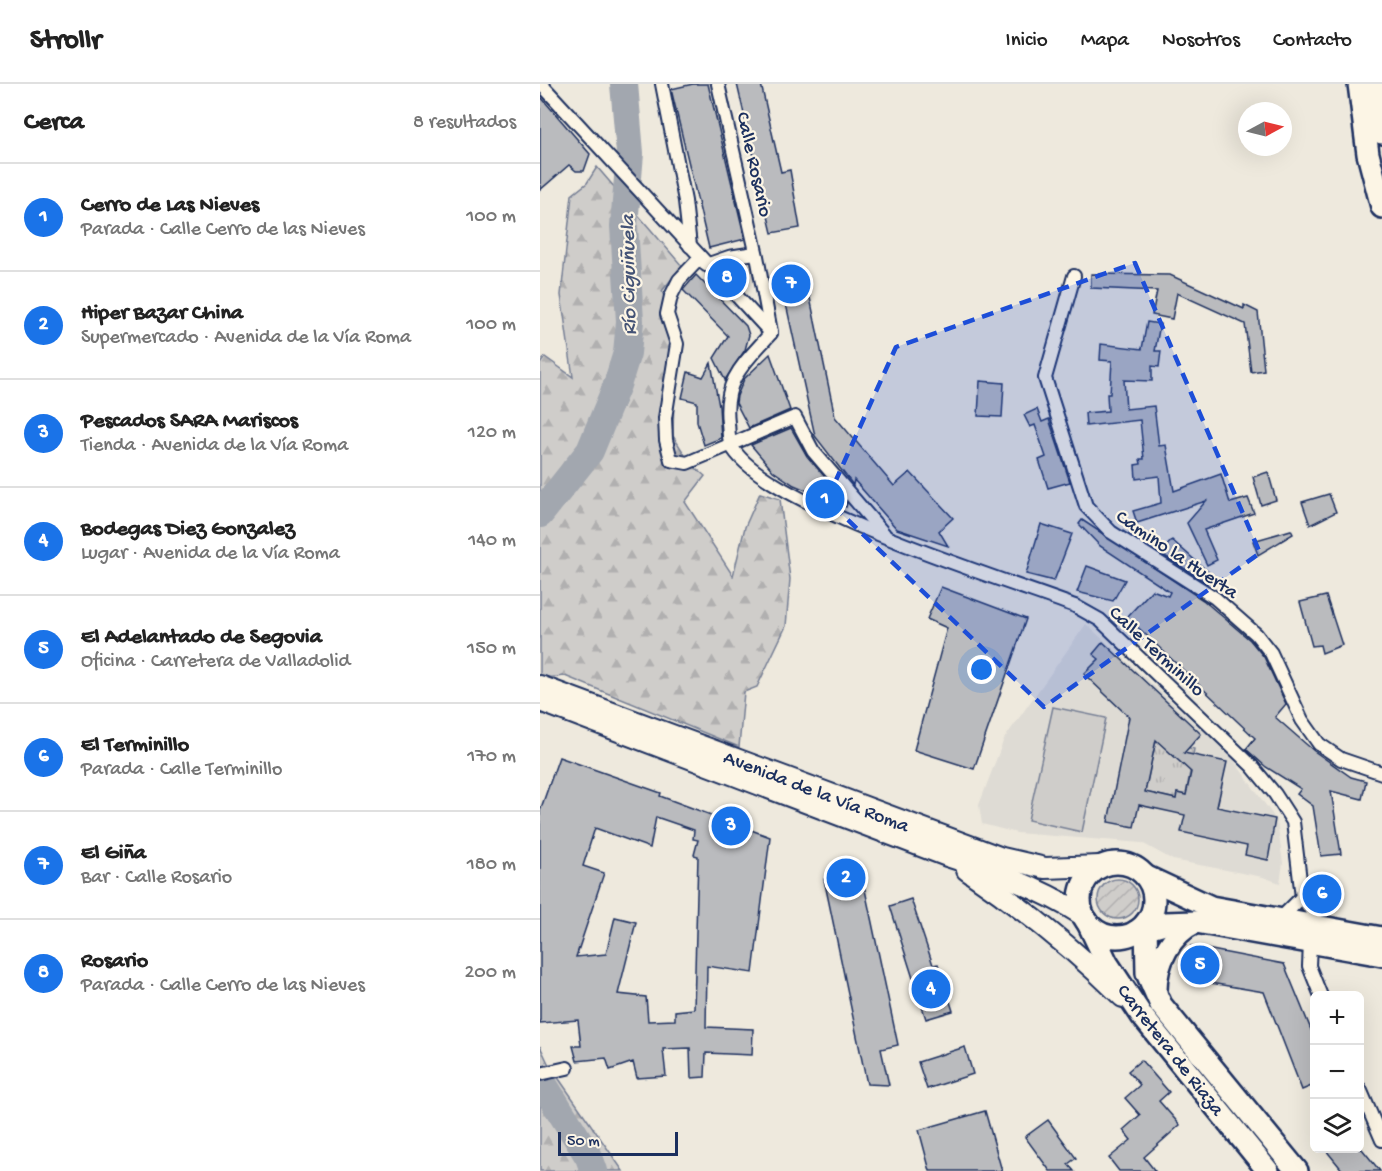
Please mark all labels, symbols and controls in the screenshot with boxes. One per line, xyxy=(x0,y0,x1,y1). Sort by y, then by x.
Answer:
text: Strollr xyxy=(30,25,101,58)
text: Inicio xyxy=(1006,29,1048,54)
text: Mapa xyxy=(1081,29,1129,54)
text: Nosotros xyxy=(1162,29,1240,54)
text: Contacto xyxy=(1273,29,1352,54)
north arrow xyxy=(1238,102,1292,156)
text: Cerca xyxy=(24,108,84,139)
street label: Calle Rosario xyxy=(729,110,776,219)
text: 8 resultados xyxy=(413,112,516,135)
text: Cerro de Las Nieves xyxy=(81,193,259,219)
text: 1 xyxy=(39,206,48,229)
text: 100 m xyxy=(466,206,516,229)
water label: Río Ciguiñuela xyxy=(617,213,644,335)
text: Parada · Calle Cerro de las Nieves xyxy=(81,219,365,242)
pin: 8 xyxy=(708,256,747,300)
pin: 7 xyxy=(772,262,810,306)
text: Hiper Bazar China xyxy=(81,301,243,327)
text: 2 xyxy=(39,314,48,337)
text: 100 m xyxy=(466,314,516,337)
text: Supermercado · Avenida de la Vía Roma xyxy=(81,327,411,350)
text: Pescados SARA Mariscos xyxy=(81,409,298,435)
text: 3 xyxy=(38,422,49,445)
text: 120 m xyxy=(468,422,516,445)
text: Tienda · Avenida de la Vía Roma xyxy=(81,435,348,458)
pin: 1 xyxy=(806,476,844,522)
street label: Camino la Huerta xyxy=(1110,506,1242,606)
text: Bodegas Diez Gonzalez xyxy=(81,517,295,543)
text: 4 xyxy=(39,530,48,553)
text: 140 m xyxy=(468,530,516,553)
text: Lugar · Avenida de la Vía Roma xyxy=(81,543,340,566)
street label: Calle Terminillo xyxy=(1103,602,1208,703)
text: El Adelantado de Segovia xyxy=(81,625,322,651)
text: 5 xyxy=(38,638,49,661)
text: 150 m xyxy=(467,638,516,661)
text: Oficina · Carretera de Valladolid xyxy=(81,651,350,674)
your location xyxy=(967,655,996,684)
text: El Terminillo xyxy=(81,733,189,759)
text: 6 xyxy=(38,746,49,769)
text: 170 m xyxy=(467,746,516,769)
street label: Avenida de la Vía Roma xyxy=(720,747,913,840)
text: Parada · Calle Terminillo xyxy=(81,759,282,782)
pin: 3 xyxy=(712,804,750,848)
text: El Giña xyxy=(81,841,146,867)
text: 7 xyxy=(38,854,49,877)
text: 180 m xyxy=(467,854,516,877)
pin: 2 xyxy=(826,856,866,900)
text: Bar · Calle Rosario xyxy=(81,867,232,890)
pin: 6 xyxy=(1302,872,1342,916)
pin: 5 xyxy=(1180,942,1220,988)
text: Rosario xyxy=(81,949,148,975)
text: 8 xyxy=(38,962,49,985)
text: 200 m xyxy=(465,962,516,985)
pin: 4 xyxy=(912,966,950,1012)
text: Parada · Calle Cerro de las Nieves xyxy=(81,975,365,998)
street label: Carretera de Riaza xyxy=(1111,981,1228,1122)
map controls xyxy=(1310,991,1364,1153)
button: + xyxy=(1310,991,1364,1045)
button: − xyxy=(1310,1045,1364,1099)
button: layers xyxy=(1310,1099,1364,1153)
scale bar xyxy=(558,1129,678,1156)
text: 50 m xyxy=(567,1133,600,1152)

